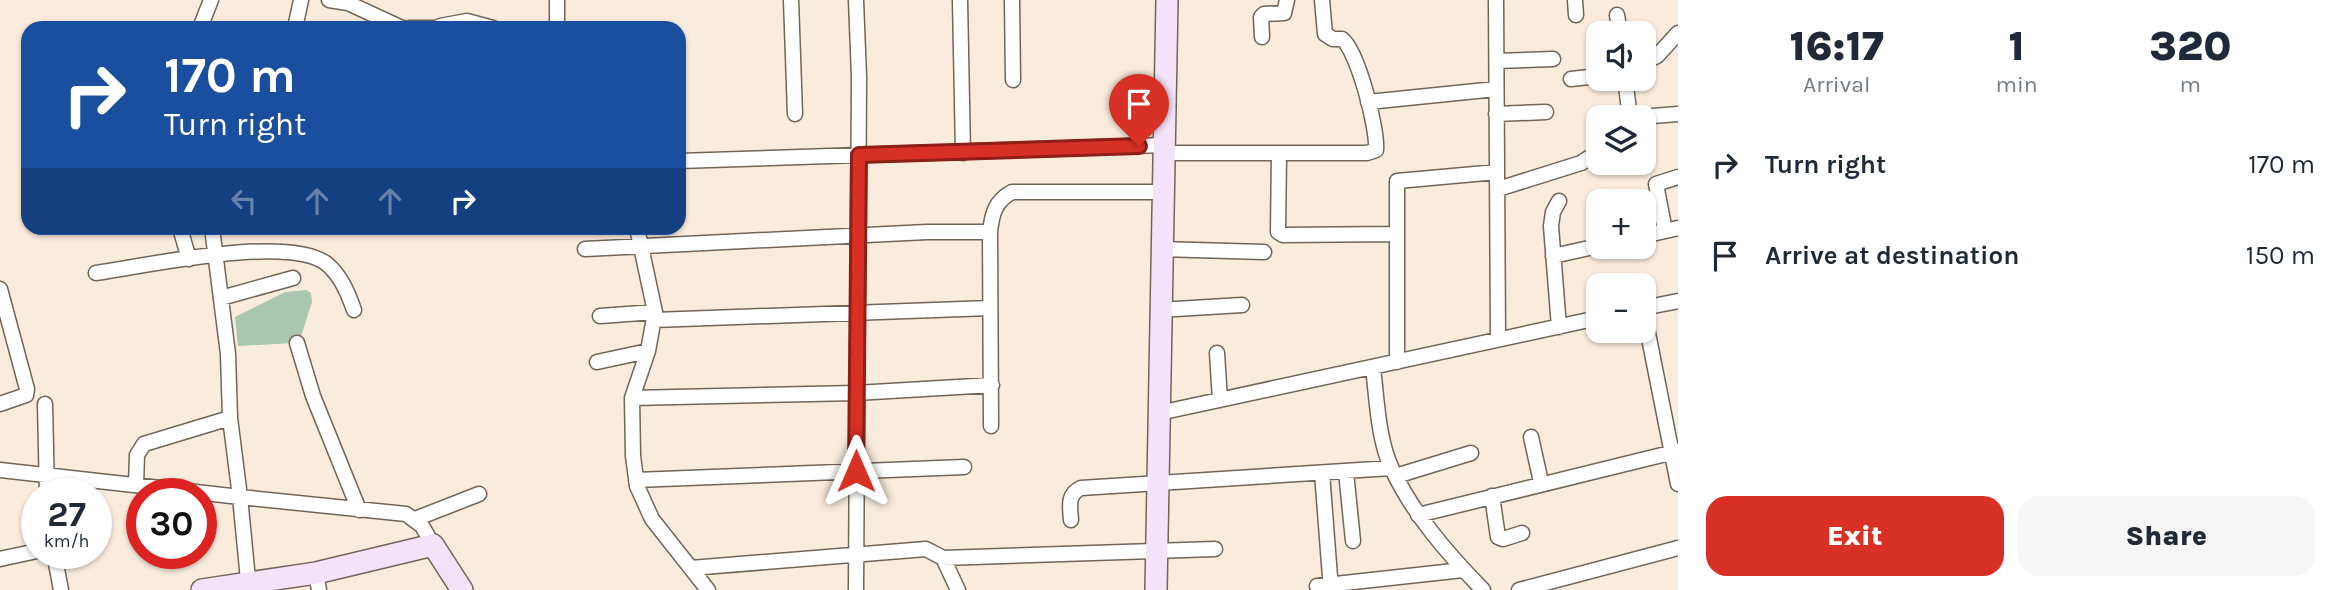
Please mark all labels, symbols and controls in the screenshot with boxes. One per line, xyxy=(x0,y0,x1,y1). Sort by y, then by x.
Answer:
map controls xyxy=(1586,21,1656,343)
button: sound xyxy=(1586,21,1656,91)
text: 16:17 xyxy=(1789,21,1884,71)
text: 1 xyxy=(2008,21,2025,71)
text: 320 xyxy=(2149,21,2232,71)
text: 170 m xyxy=(164,47,296,104)
icon: right xyxy=(49,49,140,140)
text: Arrival xyxy=(1803,71,1870,98)
text: min xyxy=(1995,71,2038,98)
text: m xyxy=(2180,71,2201,98)
pin xyxy=(1109,74,1169,146)
icon: arrive xyxy=(1120,85,1158,123)
button: layers xyxy=(1586,105,1656,175)
text: Turn right xyxy=(164,106,306,143)
icon: right xyxy=(1706,146,1744,184)
text: Turn right xyxy=(1765,149,1886,180)
text: 170 m xyxy=(2248,149,2315,180)
icon: left xyxy=(225,182,263,220)
icon: ahead xyxy=(298,182,336,220)
icon: ahead xyxy=(371,182,409,220)
icon: right xyxy=(444,182,482,220)
button: + xyxy=(1586,189,1656,259)
icon: arrive xyxy=(1706,237,1744,275)
text: Arrive at destination xyxy=(1765,240,2019,271)
text: 150 m xyxy=(2246,240,2315,271)
button: − xyxy=(1586,273,1656,343)
position arrow xyxy=(819,434,893,508)
speed limit sign: 30 xyxy=(126,478,217,569)
text: 27 xyxy=(47,494,86,535)
button: Exit xyxy=(1706,496,2004,576)
button: Share xyxy=(2018,496,2315,576)
text: km/h xyxy=(44,530,89,552)

